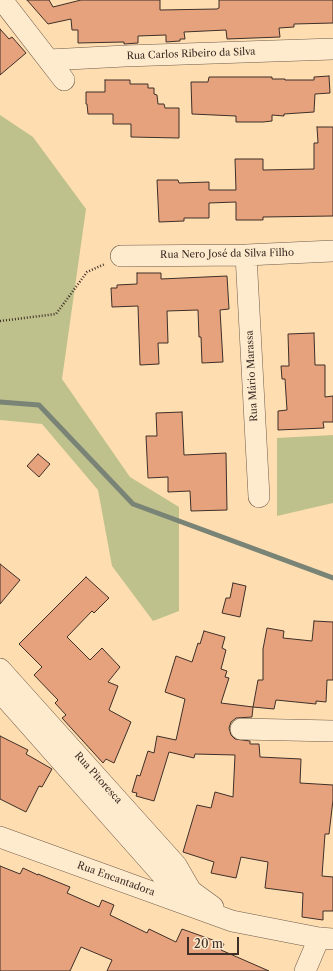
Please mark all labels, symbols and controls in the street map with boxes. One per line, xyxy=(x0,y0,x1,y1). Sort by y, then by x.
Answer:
street label: Rua Carlos Ribeiro da Silva xyxy=(126,46,256,62)
street label: Rua Nero José da Silva Filho xyxy=(160,247,294,261)
street label: Rua Mário Marassa xyxy=(244,330,260,422)
street label: Rua Pitoresca xyxy=(72,750,124,806)
street label: Rua Encantadora xyxy=(76,859,156,899)
scale bar xyxy=(189,929,241,955)
text: 20 m xyxy=(194,936,223,951)

